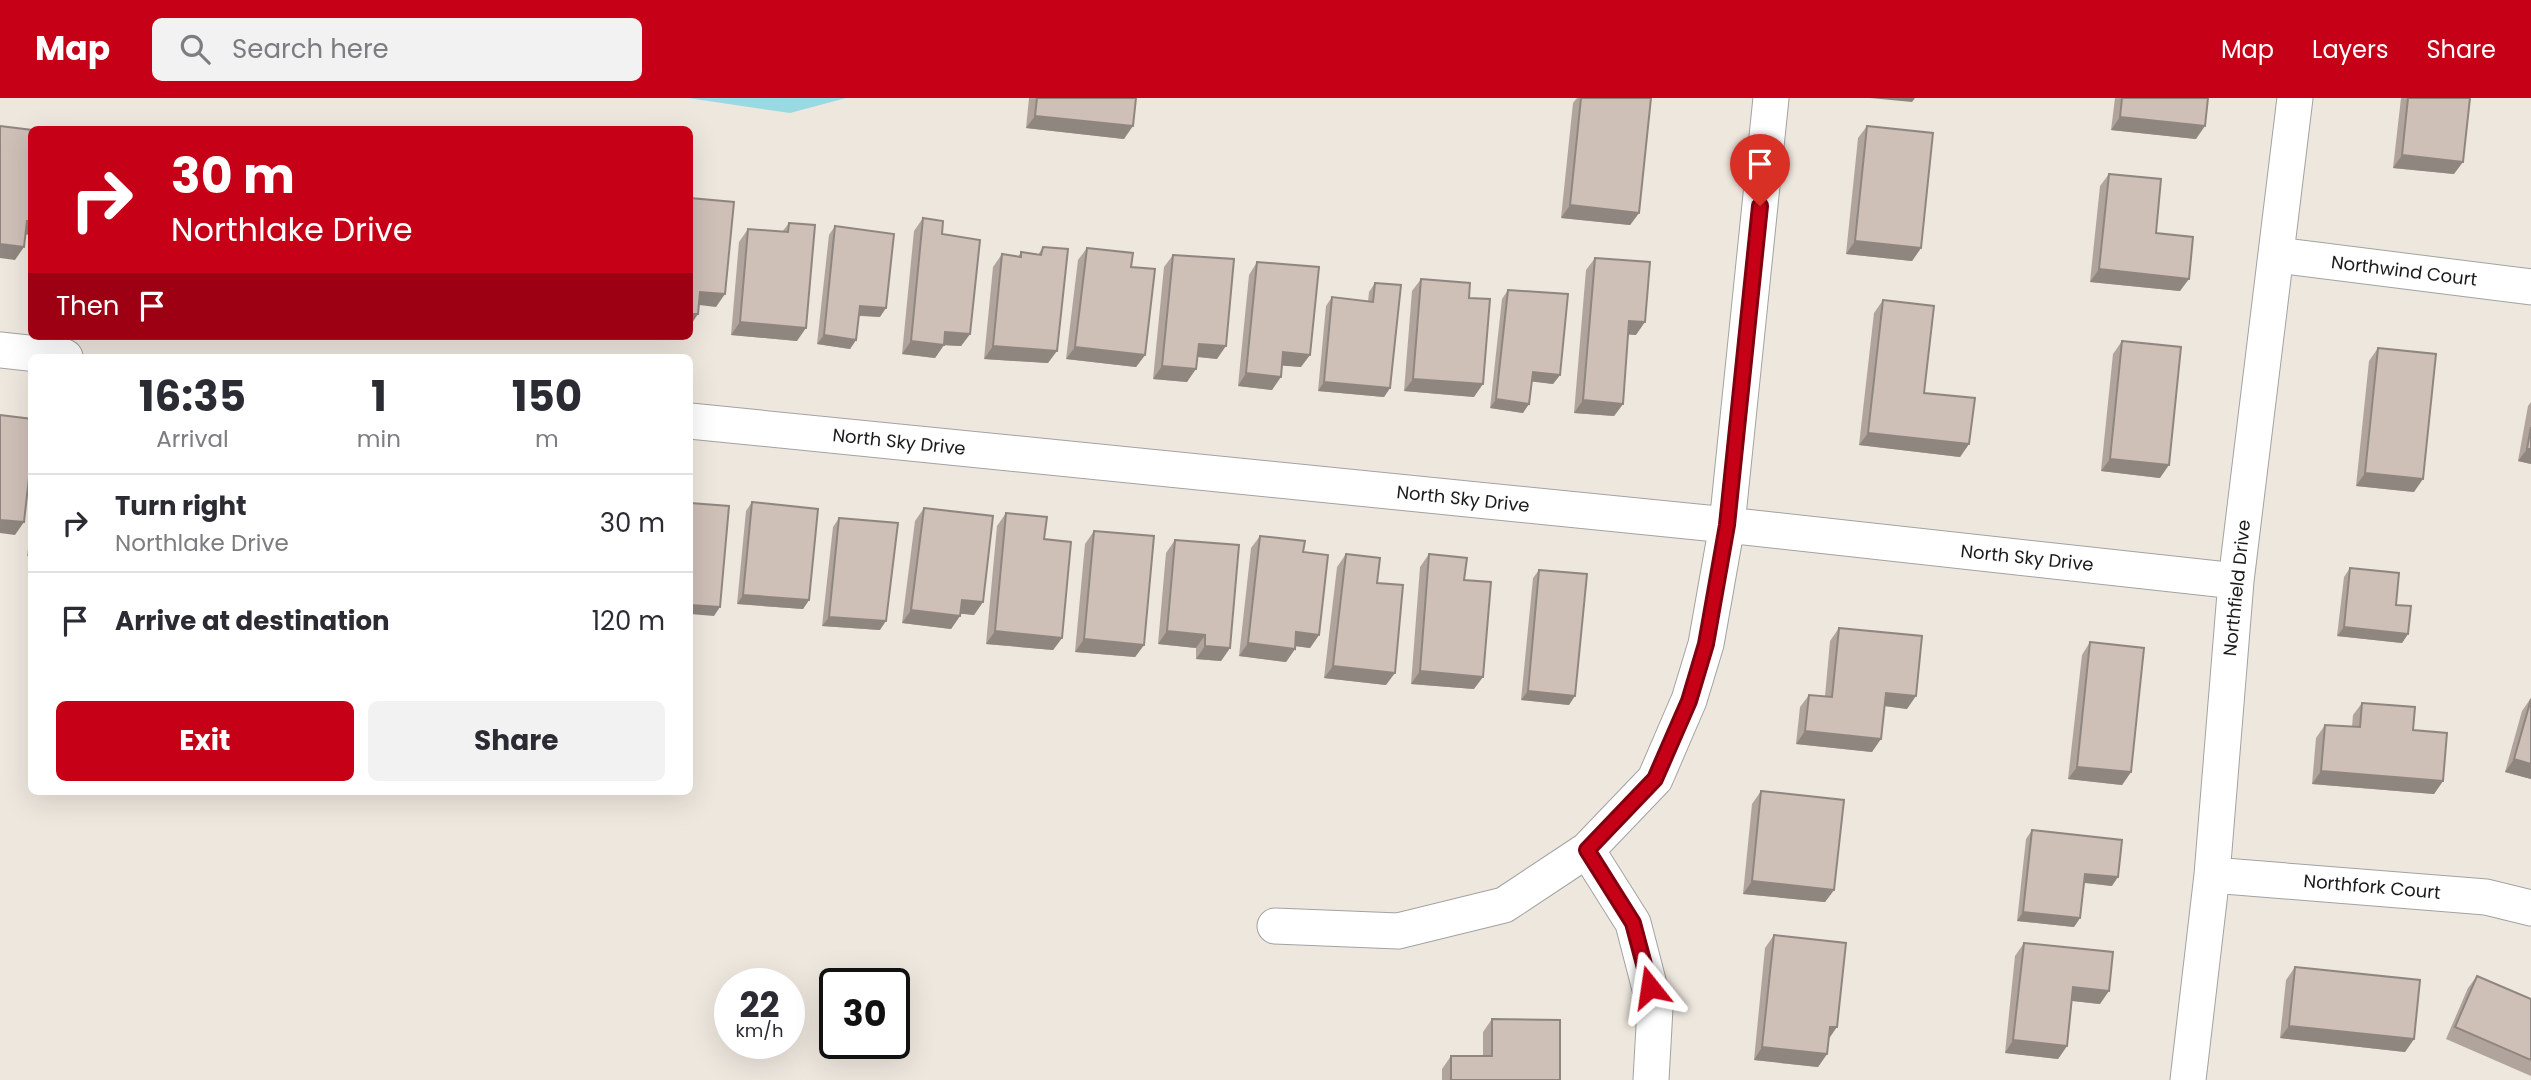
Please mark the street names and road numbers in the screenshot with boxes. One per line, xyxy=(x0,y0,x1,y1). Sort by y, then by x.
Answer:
street label: Northwind Court xyxy=(2330,249,2478,292)
street label: North Sky Drive xyxy=(831,422,967,461)
street label: North Sky Drive xyxy=(1395,479,1531,518)
street label: Northfield Drive xyxy=(2217,519,2256,657)
street label: North Sky Drive xyxy=(1959,538,2095,577)
street label: Northfork Court xyxy=(2303,868,2442,905)

